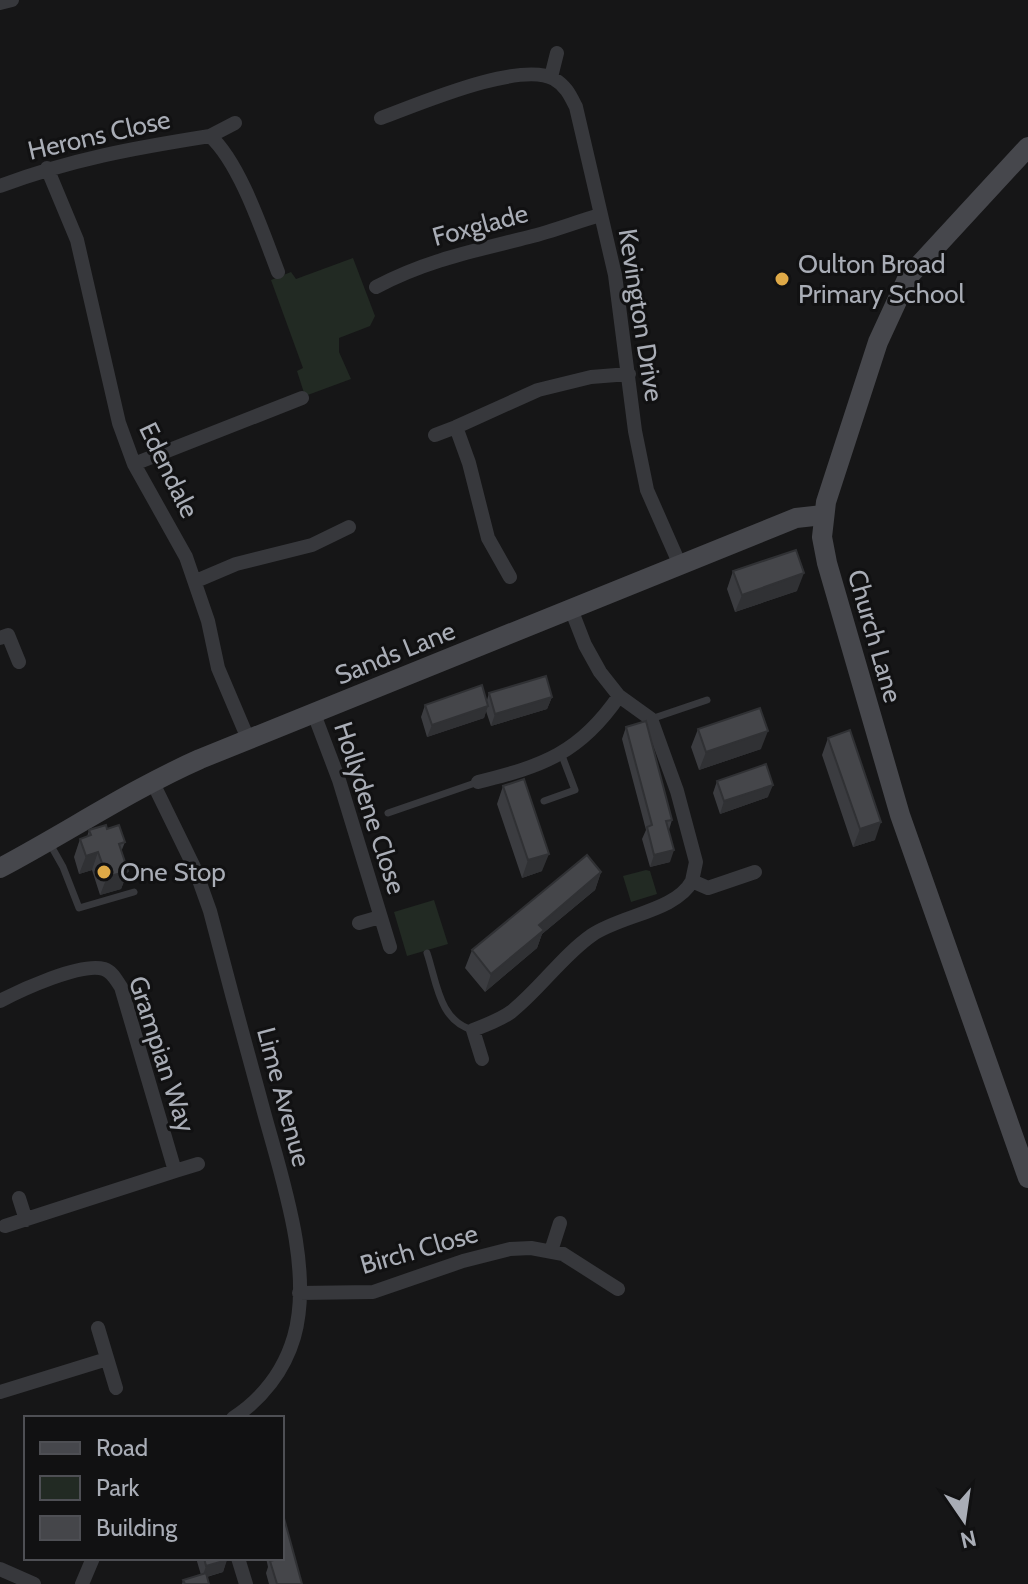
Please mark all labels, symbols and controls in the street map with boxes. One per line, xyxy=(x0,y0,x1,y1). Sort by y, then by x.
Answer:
street label: Herons Close xyxy=(25,103,173,167)
street label: Foxglade xyxy=(429,197,531,253)
street label: Kevington Drive xyxy=(612,226,670,404)
place label: Oulton Broad Primary School xyxy=(798,248,965,310)
marker: Oulton Broad Primary School xyxy=(773,270,791,288)
street label: Edendale xyxy=(132,417,206,523)
street label: Church Lane xyxy=(841,566,909,706)
street label: Sands Lane xyxy=(330,614,460,692)
street label: Hollydene Close xyxy=(327,718,413,898)
place label: One Stop xyxy=(120,856,226,888)
marker: One Stop xyxy=(95,863,113,881)
street label: Grampian Way xyxy=(122,972,202,1136)
street label: Lime Avenue xyxy=(250,1024,318,1170)
street label: Birch Close xyxy=(356,1217,482,1281)
legend xyxy=(24,1416,284,1560)
text: Road xyxy=(96,1433,148,1462)
text: Park xyxy=(96,1473,139,1502)
north arrow xyxy=(924,1480,1004,1560)
text: Building xyxy=(96,1513,178,1542)
text: N xyxy=(958,1524,979,1554)

